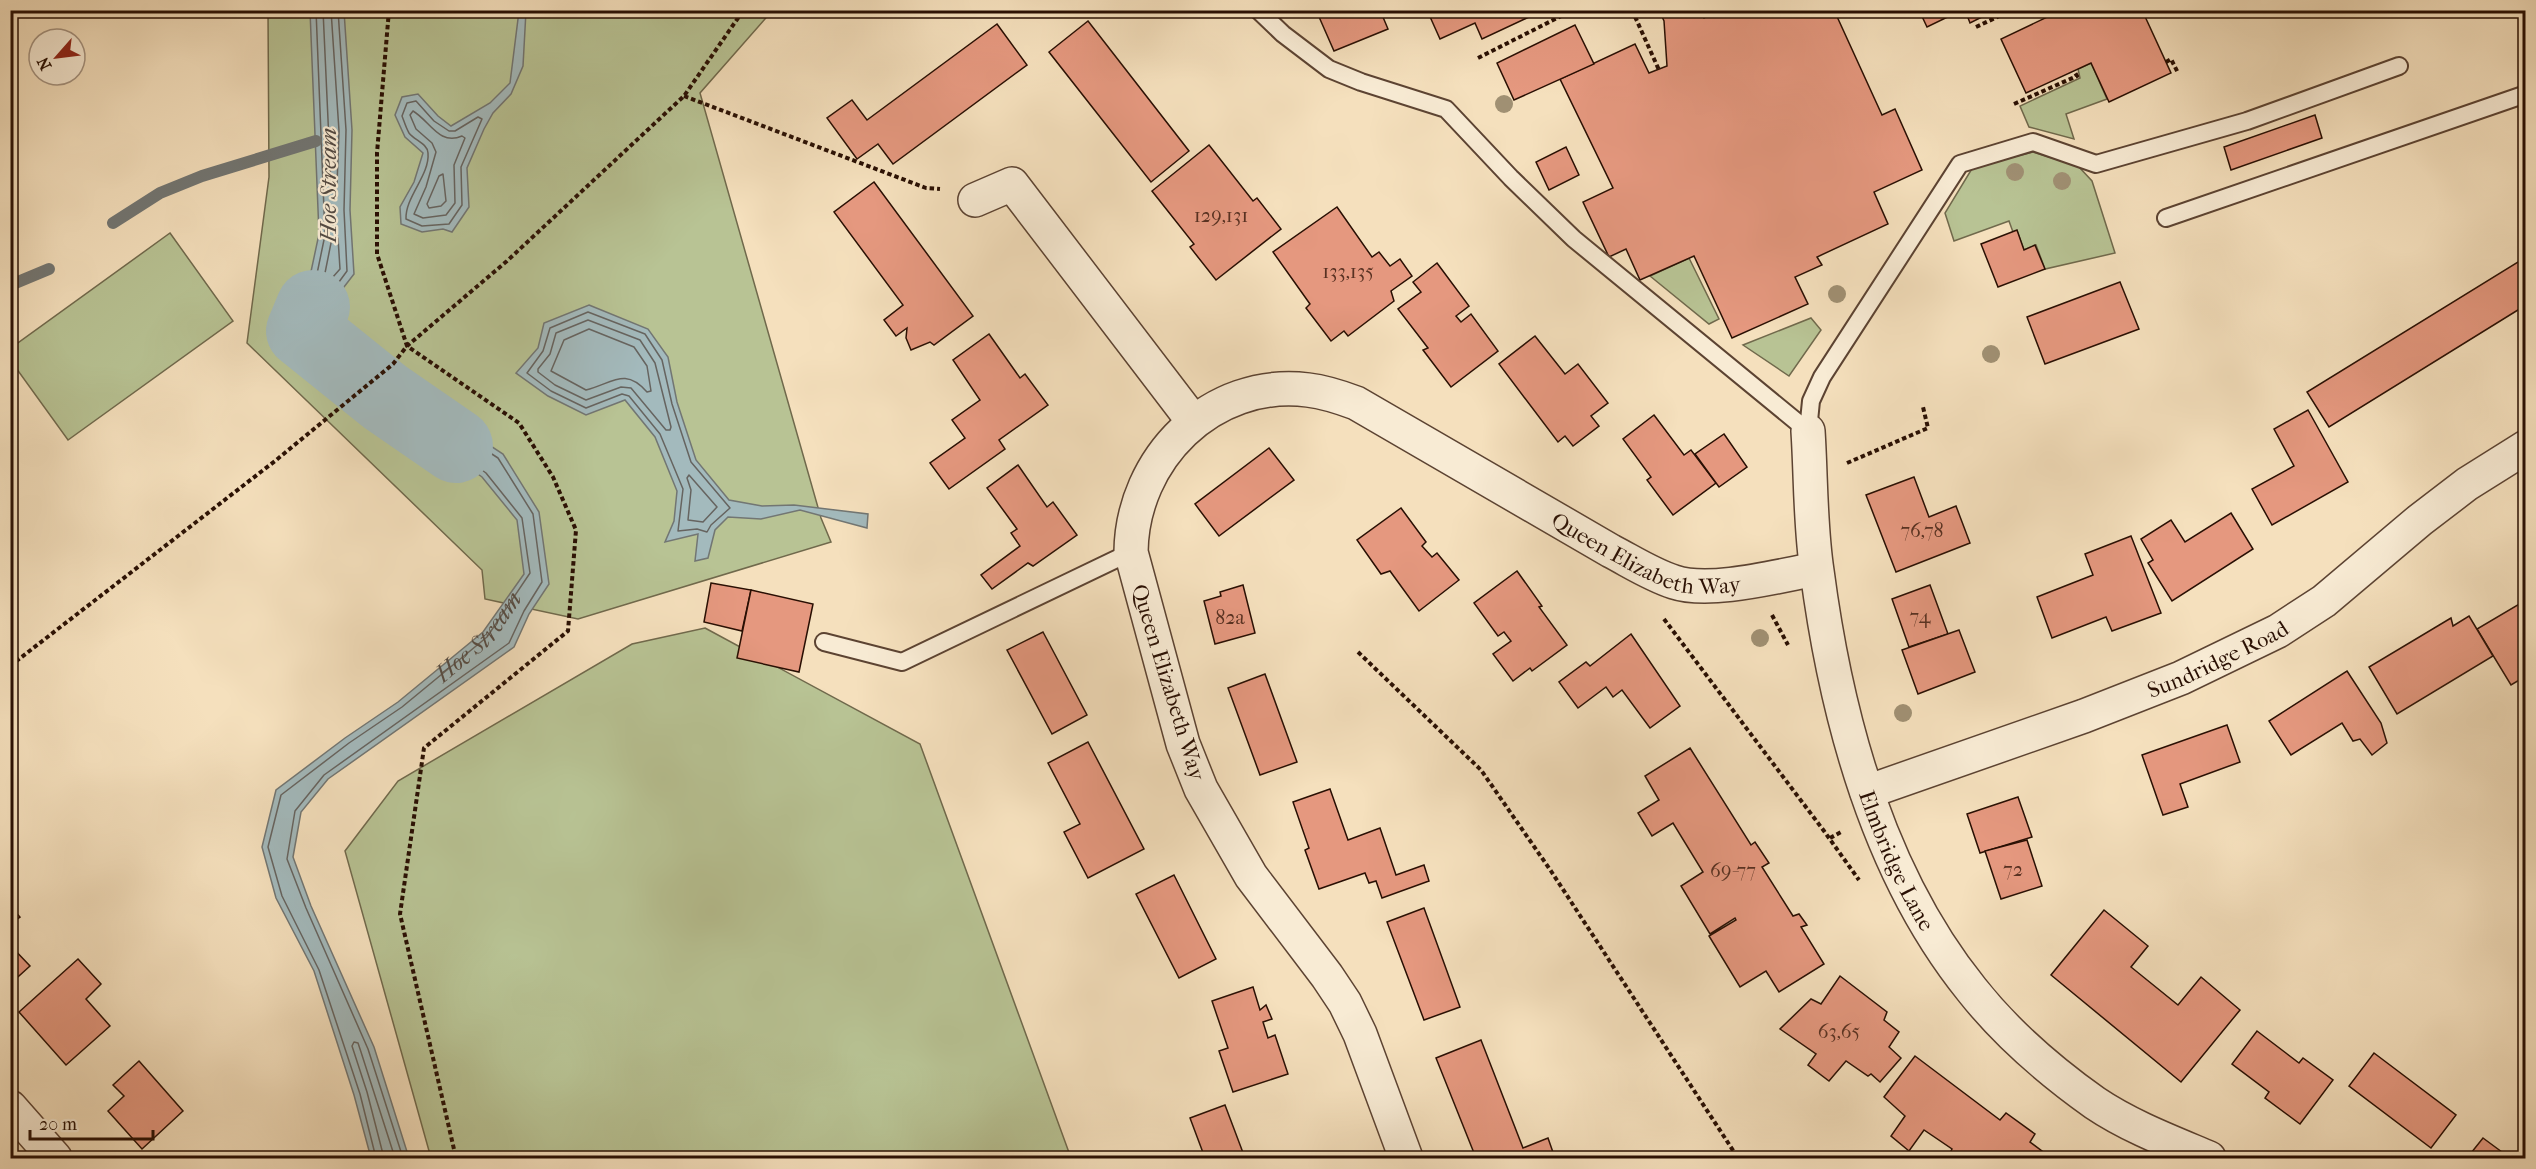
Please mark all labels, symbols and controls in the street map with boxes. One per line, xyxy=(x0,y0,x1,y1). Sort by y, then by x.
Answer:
north arrow xyxy=(27,27,87,87)
text: N xyxy=(33,53,55,74)
water label: Hoe Stream xyxy=(314,128,342,243)
house number: 129,131 xyxy=(1194,204,1248,227)
house number: 133,135 xyxy=(1322,260,1374,283)
street label: Queen Elizabeth Way xyxy=(1547,507,1743,600)
house number: 76,78 xyxy=(1900,519,1944,542)
street label: Queen Elizabeth Way xyxy=(1126,581,1211,785)
water label: Hoe Stream xyxy=(429,586,528,689)
house number: 74 xyxy=(1910,605,1932,628)
house number: 82a xyxy=(1215,606,1246,629)
street label: Sundridge Road xyxy=(2144,615,2294,704)
street label: Elmbridge Lane xyxy=(1853,787,1939,936)
house number: 72 xyxy=(2003,858,2023,881)
house number: 69-77 xyxy=(1710,859,1756,882)
house number: 63,65 xyxy=(1818,1020,1860,1043)
scale bar xyxy=(30,1103,153,1141)
text: 20 m xyxy=(39,1114,77,1135)

